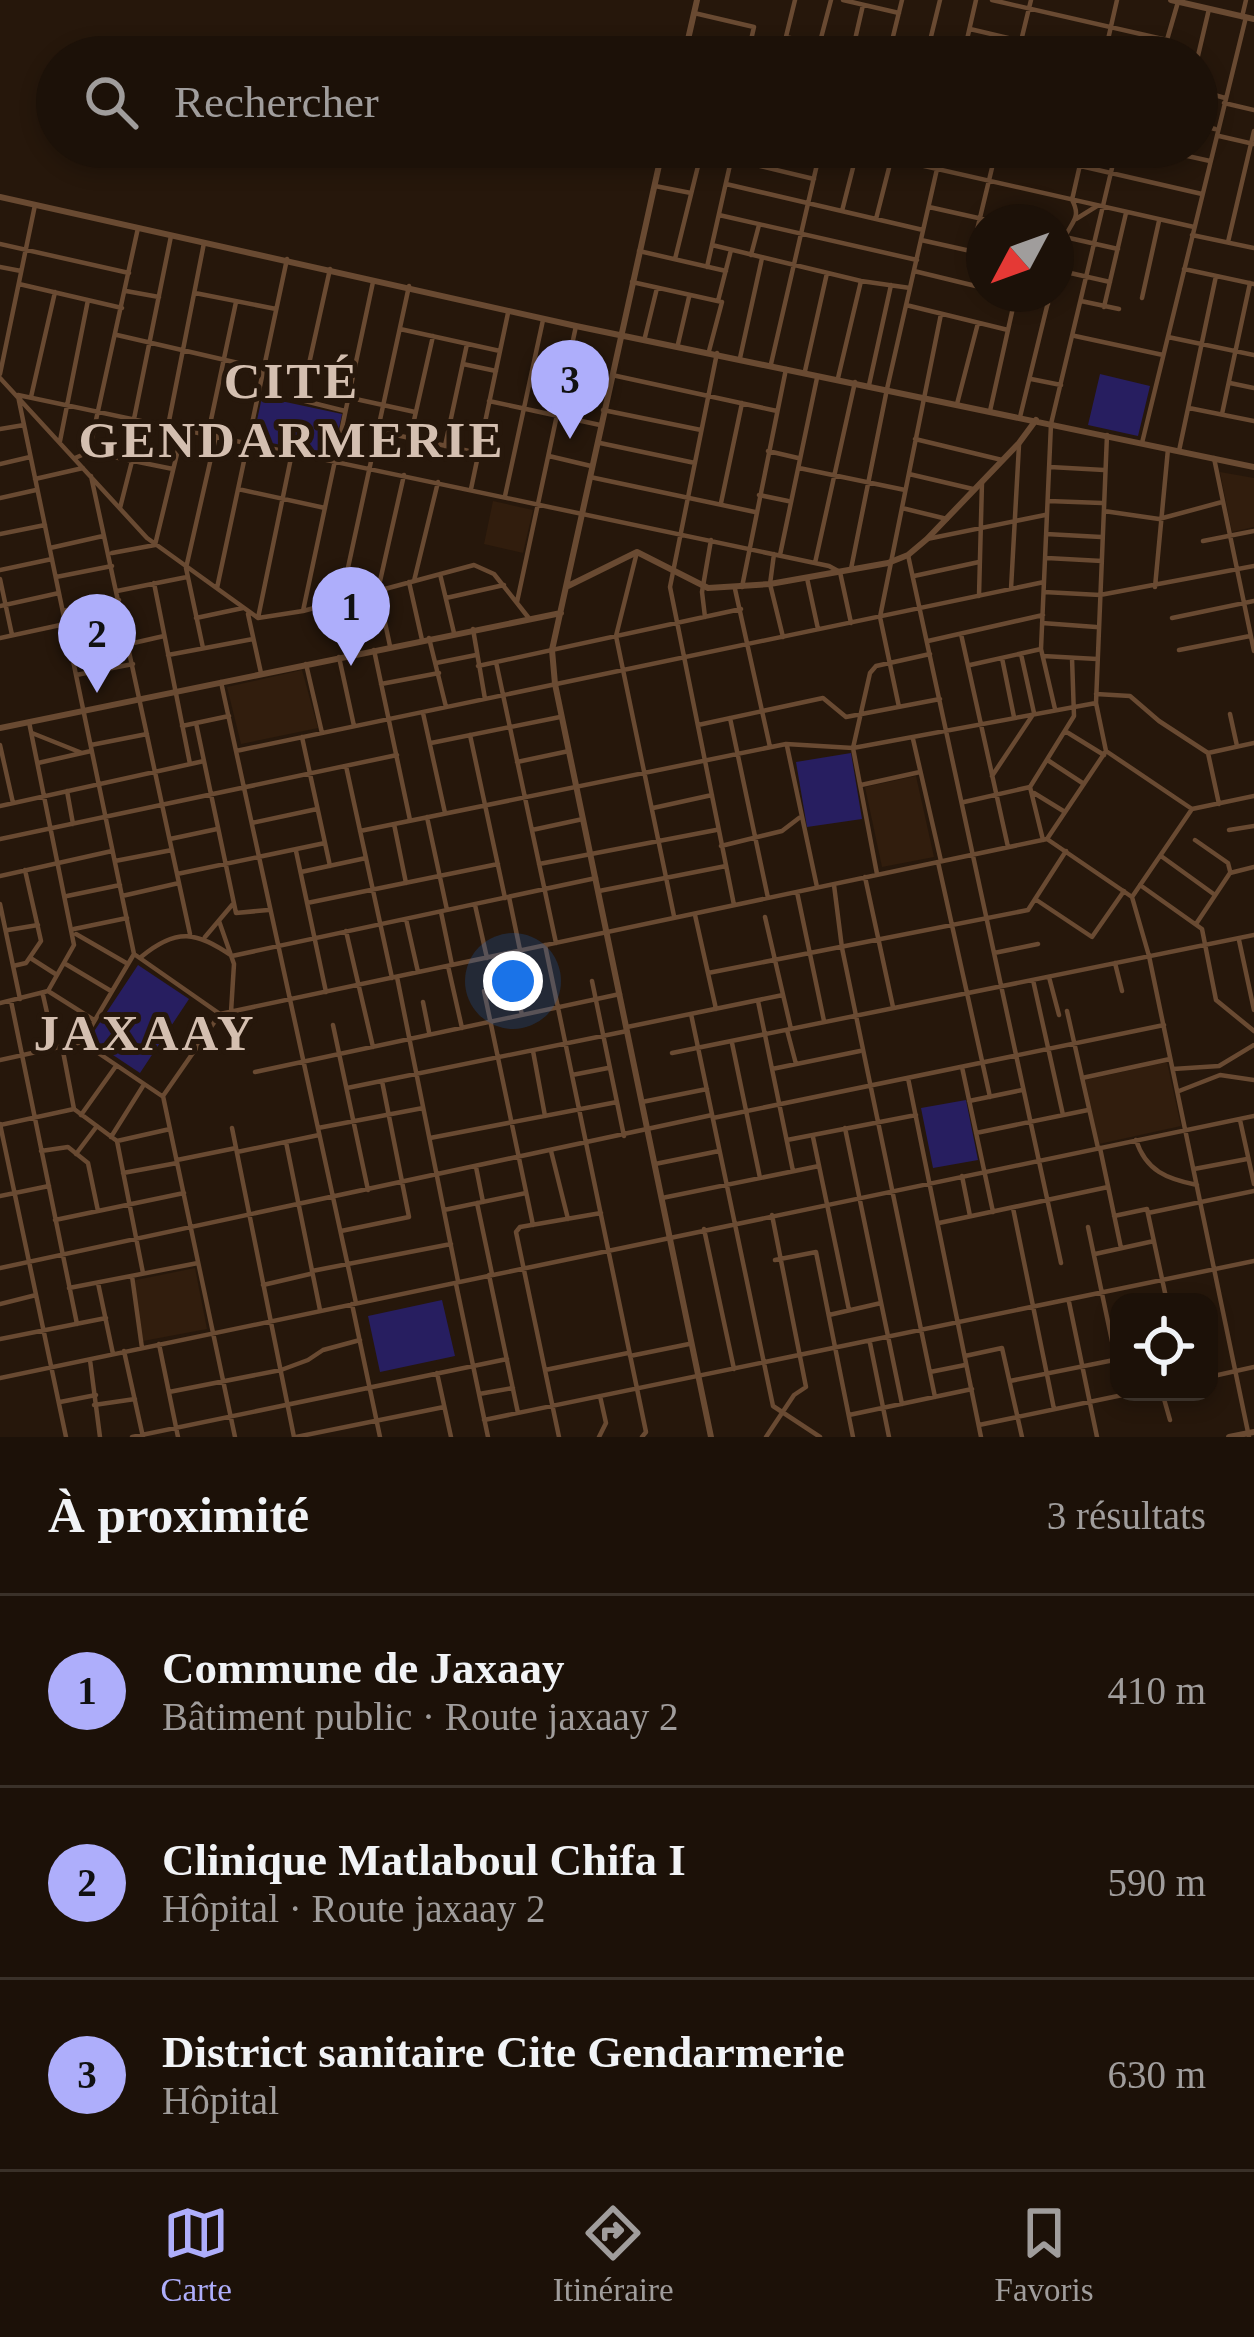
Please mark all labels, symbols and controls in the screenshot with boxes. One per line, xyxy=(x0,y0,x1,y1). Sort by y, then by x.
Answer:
search box xyxy=(36,36,1218,168)
icon: search xyxy=(78,69,144,135)
text: Rechercher xyxy=(174,77,379,127)
north arrow xyxy=(966,204,1074,312)
pin: 3 xyxy=(531,340,609,439)
district label: CITÉ GENDARMERIE xyxy=(79,353,505,468)
pin: 1 xyxy=(312,567,390,666)
pin: 2 xyxy=(58,594,136,693)
your location xyxy=(483,951,543,1011)
district label: JAXAAY xyxy=(34,1005,256,1061)
map controls xyxy=(1110,1293,1218,1401)
button: locate xyxy=(1110,1293,1218,1401)
text: À proximité xyxy=(48,1487,309,1543)
text: 3 résultats xyxy=(1047,1494,1206,1537)
text: Commune de Jaxaay xyxy=(162,1643,565,1693)
text: 1 xyxy=(77,1669,97,1712)
text: 410 m xyxy=(1107,1669,1206,1712)
text: Bâtiment public · Route jaxaay 2 xyxy=(162,1695,679,1738)
text: Clinique Matlaboul Chifa I xyxy=(162,1835,686,1885)
text: 2 xyxy=(77,1861,97,1904)
text: 590 m xyxy=(1107,1861,1206,1904)
text: Hôpital · Route jaxaay 2 xyxy=(162,1887,545,1930)
text: District sanitaire Cite Gendarmerie xyxy=(162,2027,845,2077)
text: 3 xyxy=(77,2053,97,2096)
text: 630 m xyxy=(1107,2053,1206,2096)
text: Hôpital xyxy=(162,2079,279,2122)
tab: Carte xyxy=(160,2200,232,2309)
tab: Itinéraire xyxy=(553,2200,674,2309)
tab: Favoris xyxy=(995,2200,1094,2309)

